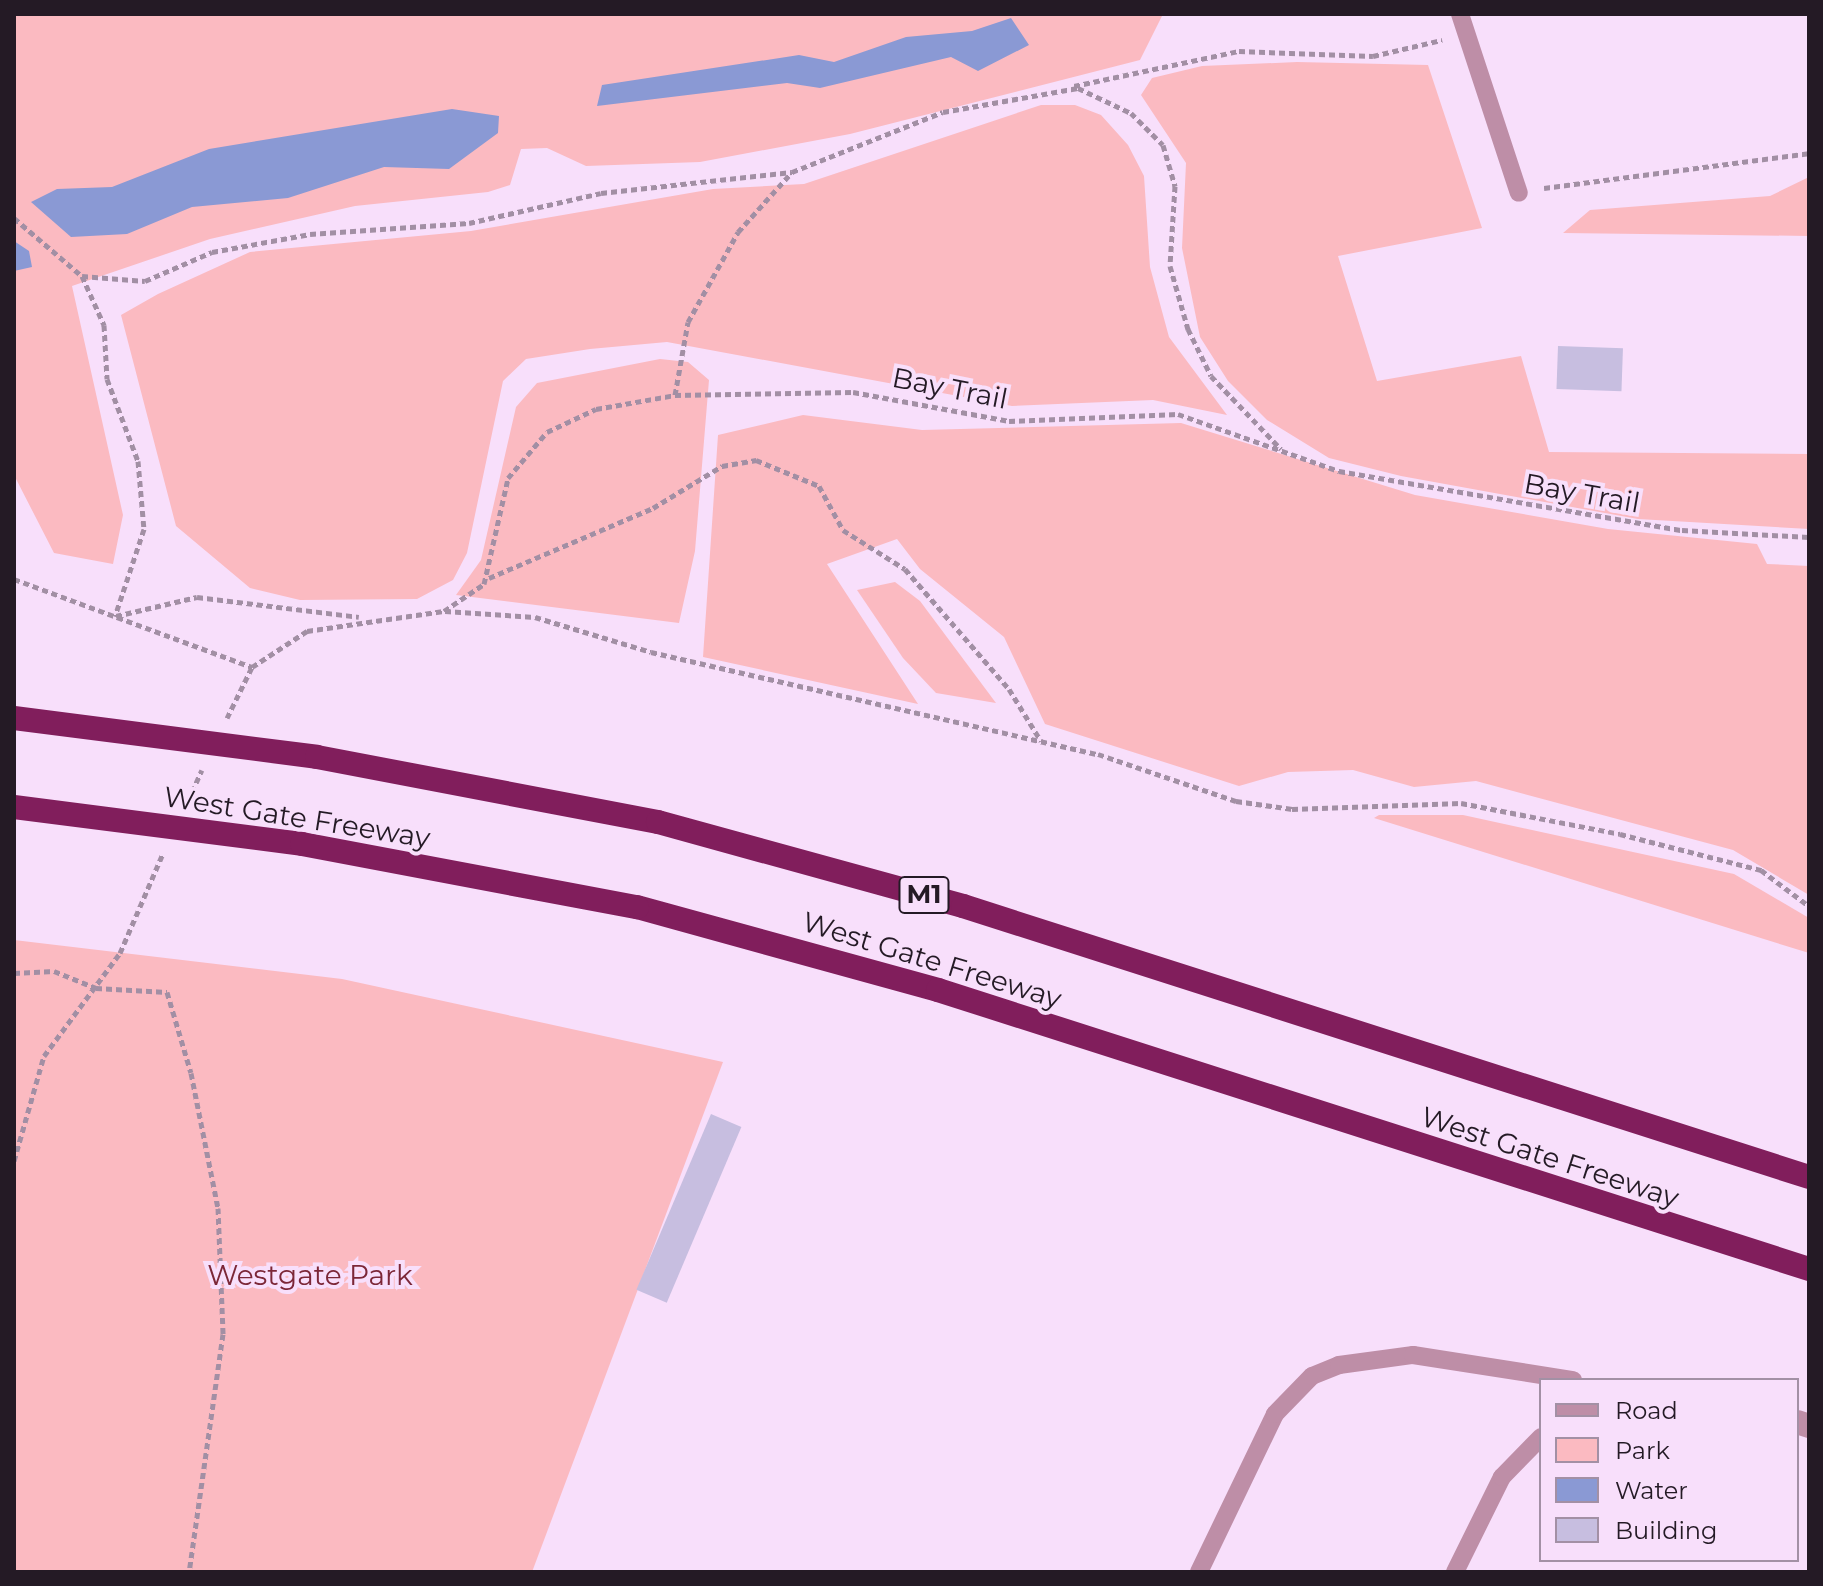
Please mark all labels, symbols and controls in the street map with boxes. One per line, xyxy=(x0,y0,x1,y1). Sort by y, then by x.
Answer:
street label: Bay Trail xyxy=(889,360,1011,416)
street label: Bay Trail xyxy=(1521,466,1643,520)
street label: West Gate Freeway xyxy=(161,779,433,855)
road number: M1 xyxy=(898,873,950,917)
street label: West Gate Freeway xyxy=(798,905,1066,1015)
street label: West Gate Freeway xyxy=(1417,1099,1683,1215)
park label: Westgate Park xyxy=(207,1258,413,1292)
legend xyxy=(1539,1378,1799,1562)
text: Road xyxy=(1615,1396,1678,1425)
text: Park xyxy=(1615,1436,1670,1465)
text: Water xyxy=(1615,1476,1688,1505)
text: Building xyxy=(1615,1516,1718,1545)

